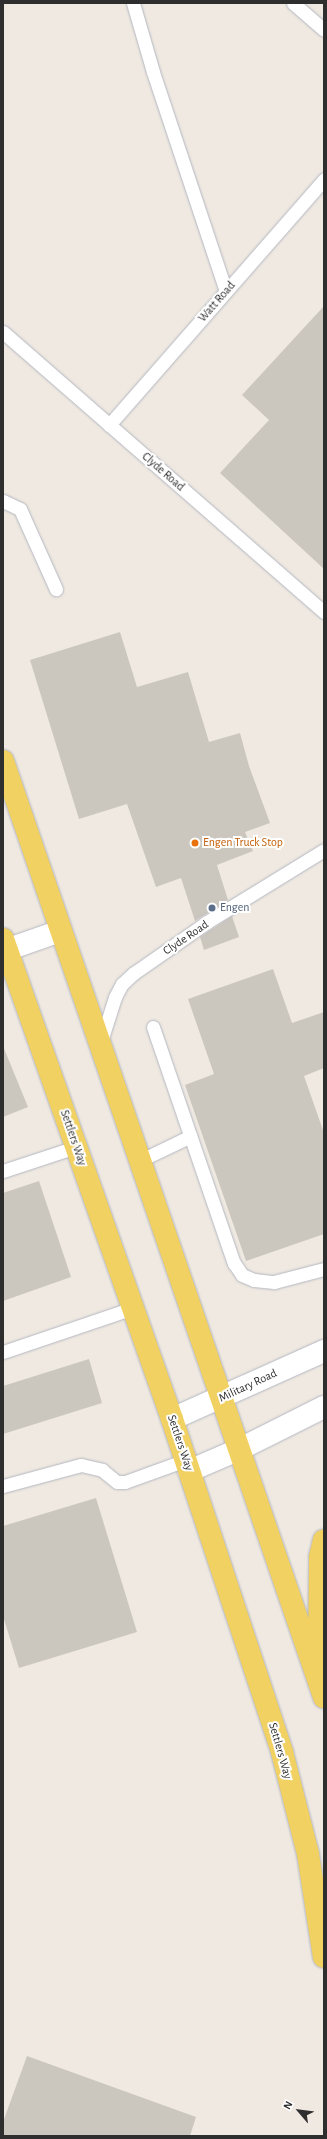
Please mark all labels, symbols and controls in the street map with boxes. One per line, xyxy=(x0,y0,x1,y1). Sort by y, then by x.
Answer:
street label: Watt Road xyxy=(195,279,239,325)
street label: Clyde Road xyxy=(139,450,187,494)
place label: Engen Truck Stop xyxy=(203,836,283,850)
marker: Engen Truck Stop xyxy=(190,838,200,848)
place label: Engen xyxy=(220,901,249,915)
marker: Engen xyxy=(207,903,217,913)
street label: Clyde Road xyxy=(161,918,211,958)
street label: Settlers Way xyxy=(57,1108,89,1168)
street label: Military Road xyxy=(217,1366,279,1406)
street label: Settlers Way xyxy=(164,1413,196,1473)
street label: Settlers Way xyxy=(265,1721,295,1781)
north arrow xyxy=(279,2091,319,2131)
text: N xyxy=(281,2099,295,2111)

